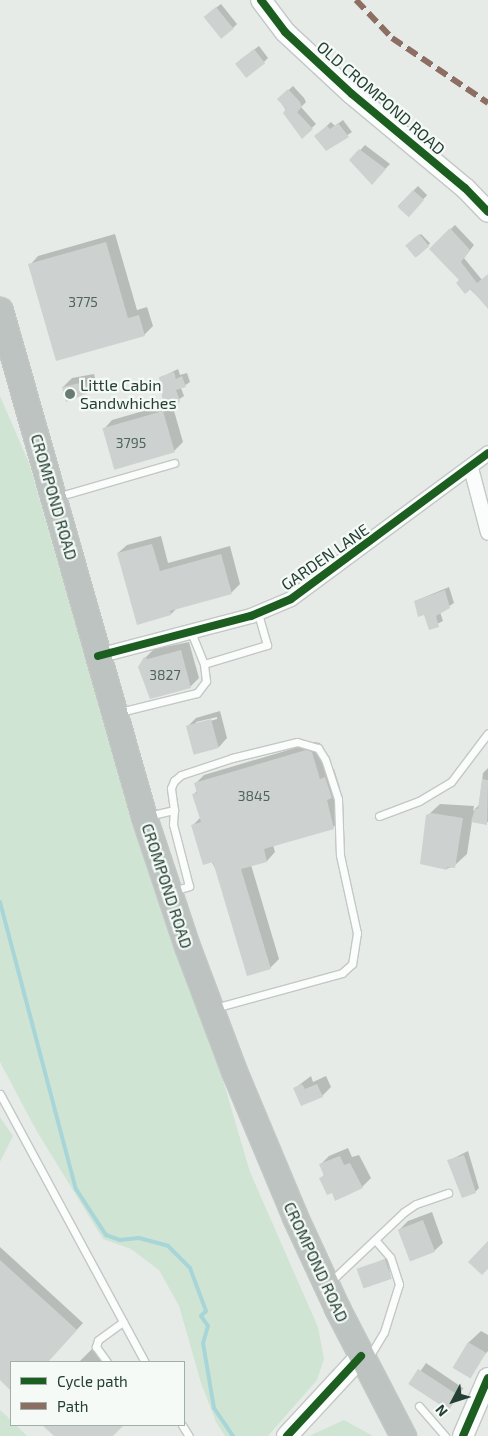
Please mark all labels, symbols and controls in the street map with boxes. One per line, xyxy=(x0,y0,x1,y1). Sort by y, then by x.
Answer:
street label: OLD CROMPOND ROAD xyxy=(313,37,449,159)
house number: 3775 xyxy=(68,294,98,310)
place label: Little Cabin Sandwhiches xyxy=(80,375,177,413)
marker: Little Cabin Sandwhiches xyxy=(64,388,76,400)
street label: CROMPOND ROAD xyxy=(27,432,81,562)
house number: 3795 xyxy=(116,435,146,451)
street label: GARDEN LANE xyxy=(277,520,373,594)
house number: 3827 xyxy=(149,667,181,683)
house number: 3845 xyxy=(238,788,270,804)
street label: CROMPOND ROAD xyxy=(138,821,196,951)
street label: CROMPOND ROAD xyxy=(280,1199,352,1325)
legend xyxy=(10,1361,185,1426)
text: Cycle path xyxy=(57,1372,128,1390)
north arrow xyxy=(428,1376,478,1426)
text: Path xyxy=(57,1397,88,1415)
text: N xyxy=(431,1402,451,1420)

